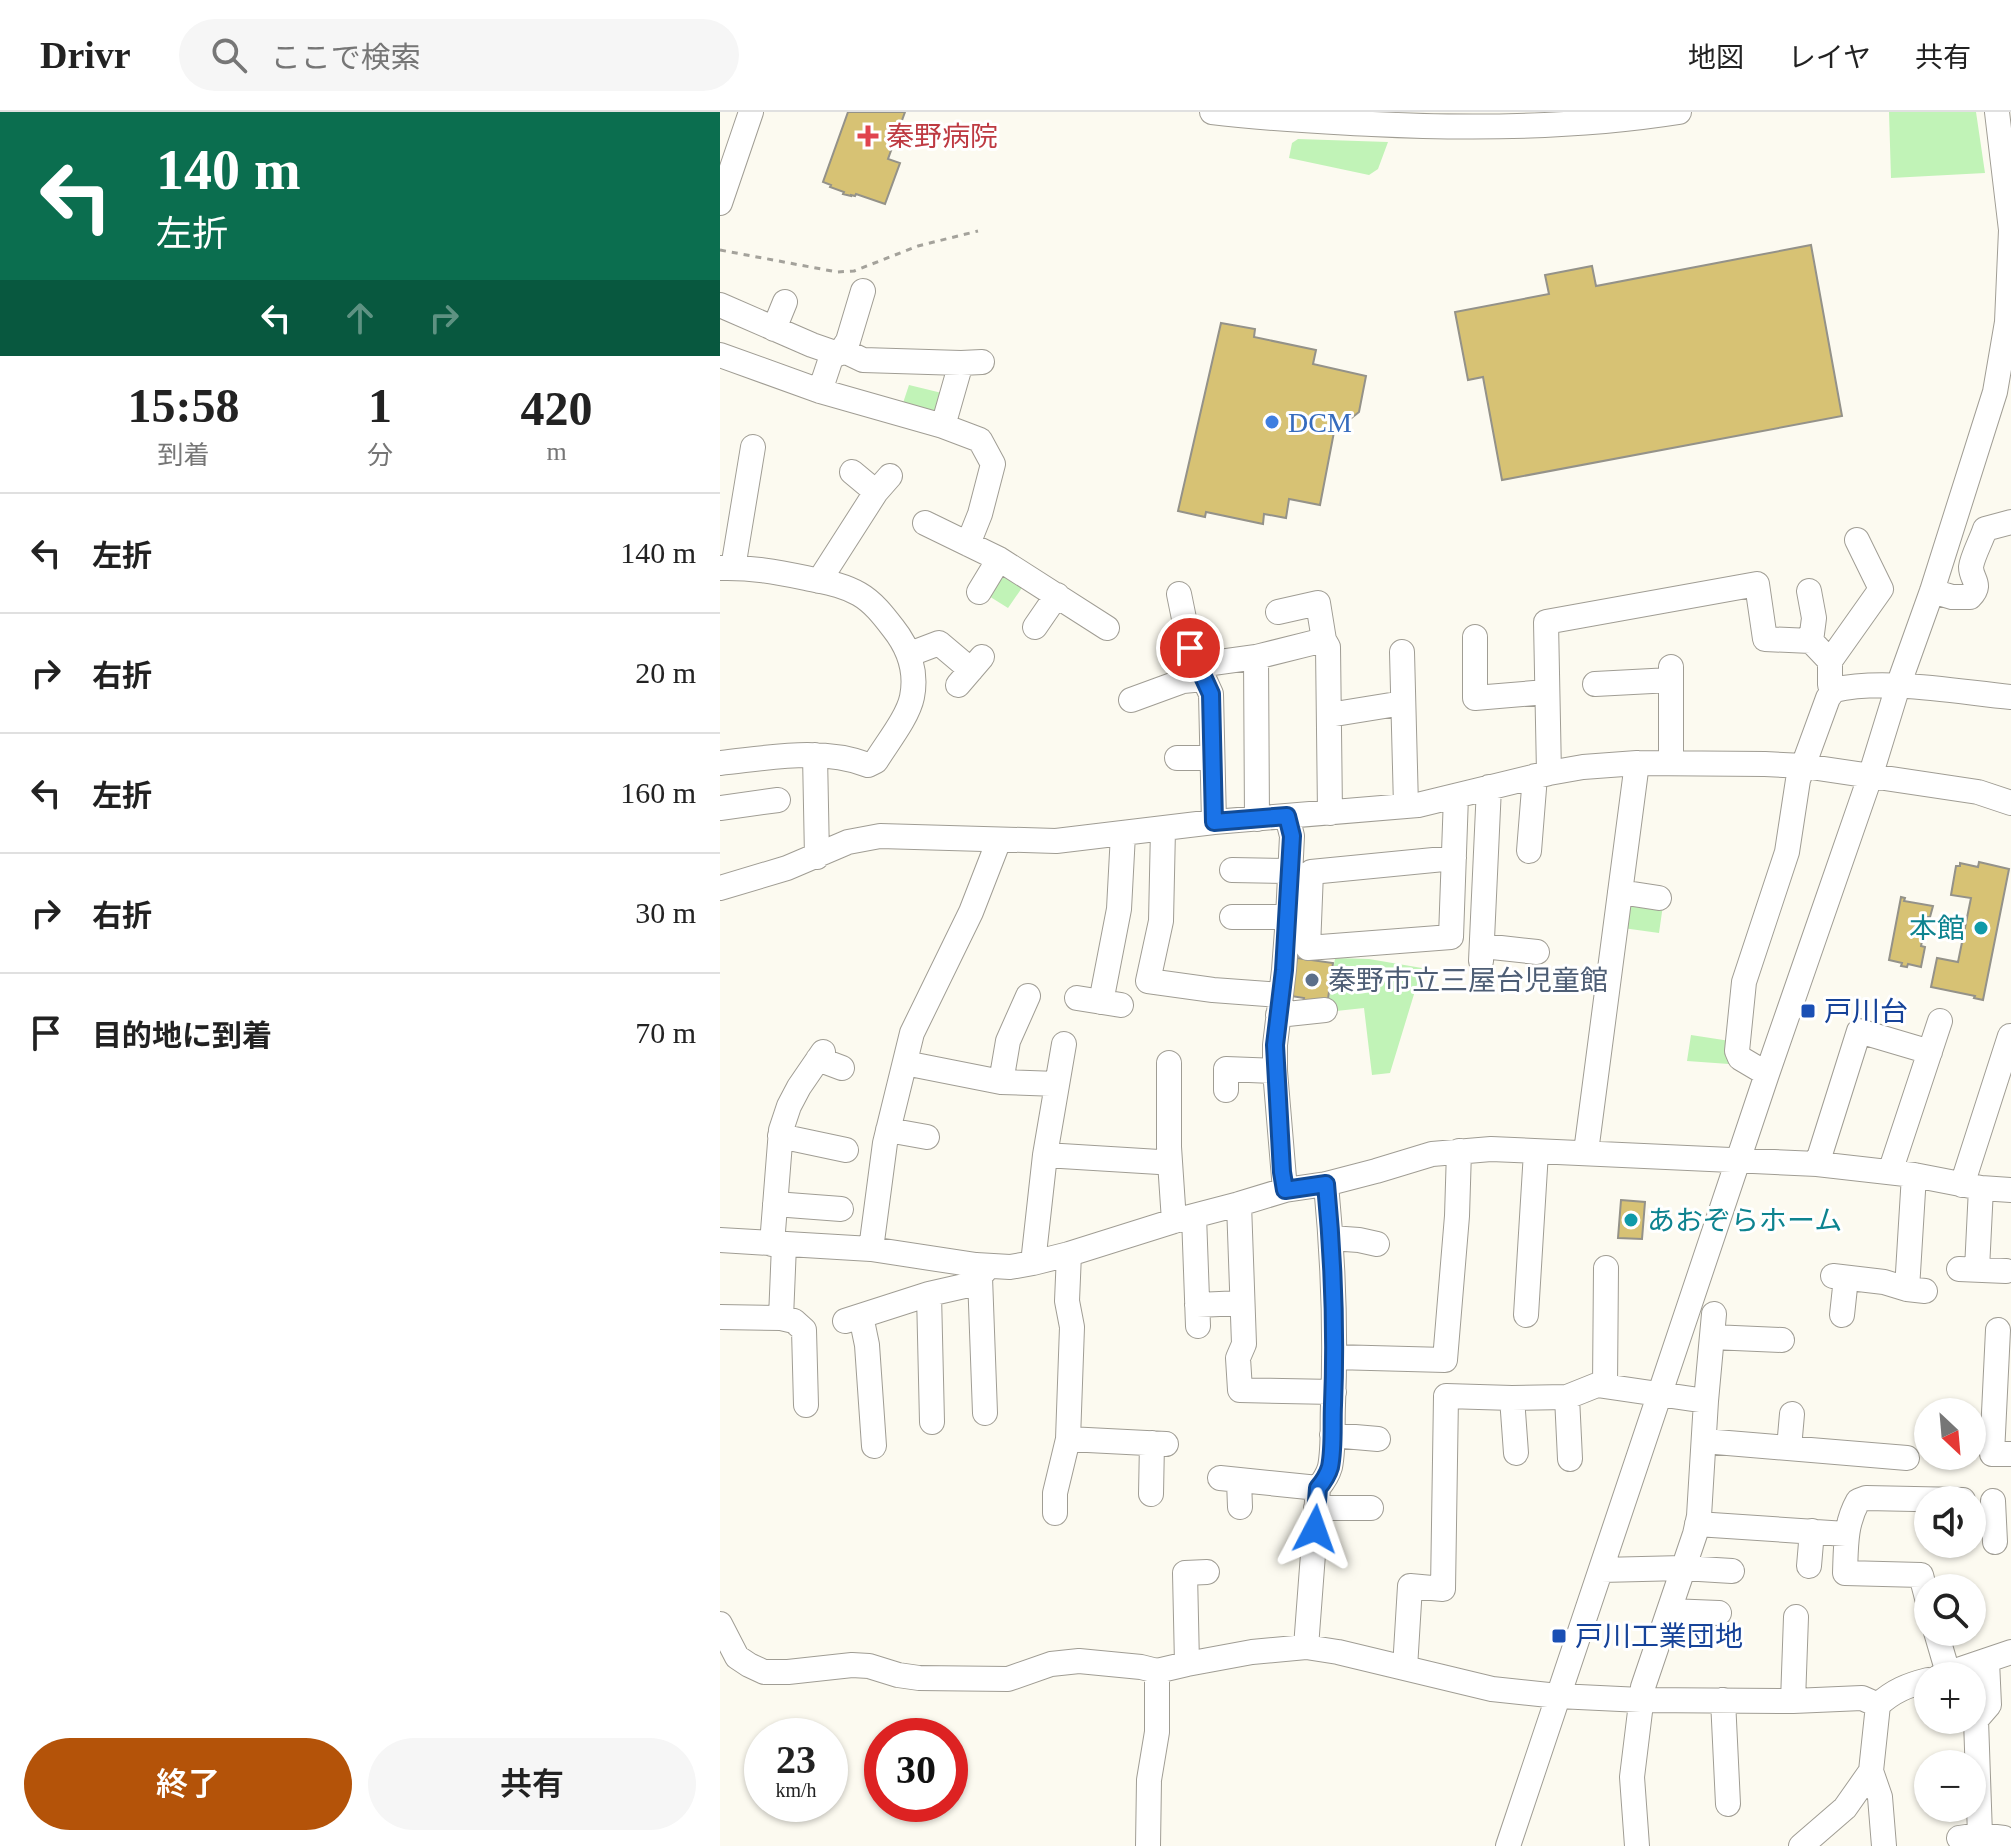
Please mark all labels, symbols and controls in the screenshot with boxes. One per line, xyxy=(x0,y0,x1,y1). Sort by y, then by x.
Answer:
search box xyxy=(179,19,739,91)
icon: search xyxy=(207,33,251,77)
text: Drivr xyxy=(40,34,131,76)
text: ここで検索 xyxy=(271,41,421,74)
text: 地図 xyxy=(1688,42,1744,73)
text: レイヤ xyxy=(1788,42,1871,73)
text: 共有 xyxy=(1915,42,1971,73)
place label: 秦野病院 xyxy=(886,121,998,152)
marker: 秦野病院 xyxy=(857,125,879,147)
text: 140 m xyxy=(156,139,301,201)
icon: left xyxy=(24,144,128,248)
text: 左折 xyxy=(156,214,228,254)
icon: left xyxy=(254,296,298,340)
icon: ahead xyxy=(338,296,382,340)
icon: right xyxy=(422,296,466,340)
text: 15:58 xyxy=(128,379,239,432)
text: 1 xyxy=(368,379,392,432)
text: 420 xyxy=(521,382,593,435)
place label: DCM xyxy=(1288,407,1352,438)
marker: DCM xyxy=(1263,413,1281,431)
text: m xyxy=(546,437,567,466)
text: 到着 xyxy=(157,441,210,470)
text: 分 xyxy=(367,441,393,470)
icon: left xyxy=(24,531,68,575)
text: 140 m xyxy=(620,536,696,569)
text: 左折 xyxy=(92,539,152,572)
pin xyxy=(1156,614,1224,682)
icon: arrive xyxy=(1168,626,1212,670)
icon: right xyxy=(24,651,68,695)
text: 20 m xyxy=(635,656,696,689)
text: 右折 xyxy=(92,659,152,692)
icon: left xyxy=(24,771,68,815)
text: 160 m xyxy=(620,776,696,809)
text: 左折 xyxy=(92,779,152,812)
icon: right xyxy=(24,891,68,935)
text: 30 m xyxy=(635,896,696,929)
text: 右折 xyxy=(92,899,152,932)
place label: 本館 xyxy=(1909,913,1965,944)
marker: 本館 xyxy=(1972,919,1990,937)
place label: 秦野市立三屋台児童館 xyxy=(1328,965,1608,996)
marker: 秦野市立三屋台児童館 xyxy=(1303,971,1321,989)
place label: 戸川台 xyxy=(1824,996,1908,1027)
marker: 戸川台 xyxy=(1799,1002,1817,1020)
icon: arrive xyxy=(24,1011,68,1055)
text: 70 m xyxy=(635,1016,696,1049)
text: 目的地に到着 xyxy=(92,1019,272,1052)
place label: あおぞらホーム xyxy=(1647,1205,1842,1236)
marker: あおぞらホーム xyxy=(1622,1211,1640,1229)
north arrow xyxy=(1914,1398,1986,1470)
map controls xyxy=(1914,1398,1986,1822)
button: sound xyxy=(1914,1486,1986,1558)
position arrow xyxy=(1273,1487,1357,1571)
button: search xyxy=(1914,1574,1986,1646)
place label: 戸川工業団地 xyxy=(1575,1621,1743,1652)
marker: 戸川工業団地 xyxy=(1550,1627,1568,1645)
button: + xyxy=(1914,1662,1986,1734)
speed limit sign: 30 xyxy=(864,1718,968,1822)
text: 23 xyxy=(776,1737,816,1782)
button: 終了 xyxy=(24,1738,352,1830)
button: 共有 xyxy=(368,1738,696,1830)
button: − xyxy=(1914,1750,1986,1822)
text: km/h xyxy=(775,1779,817,1801)

